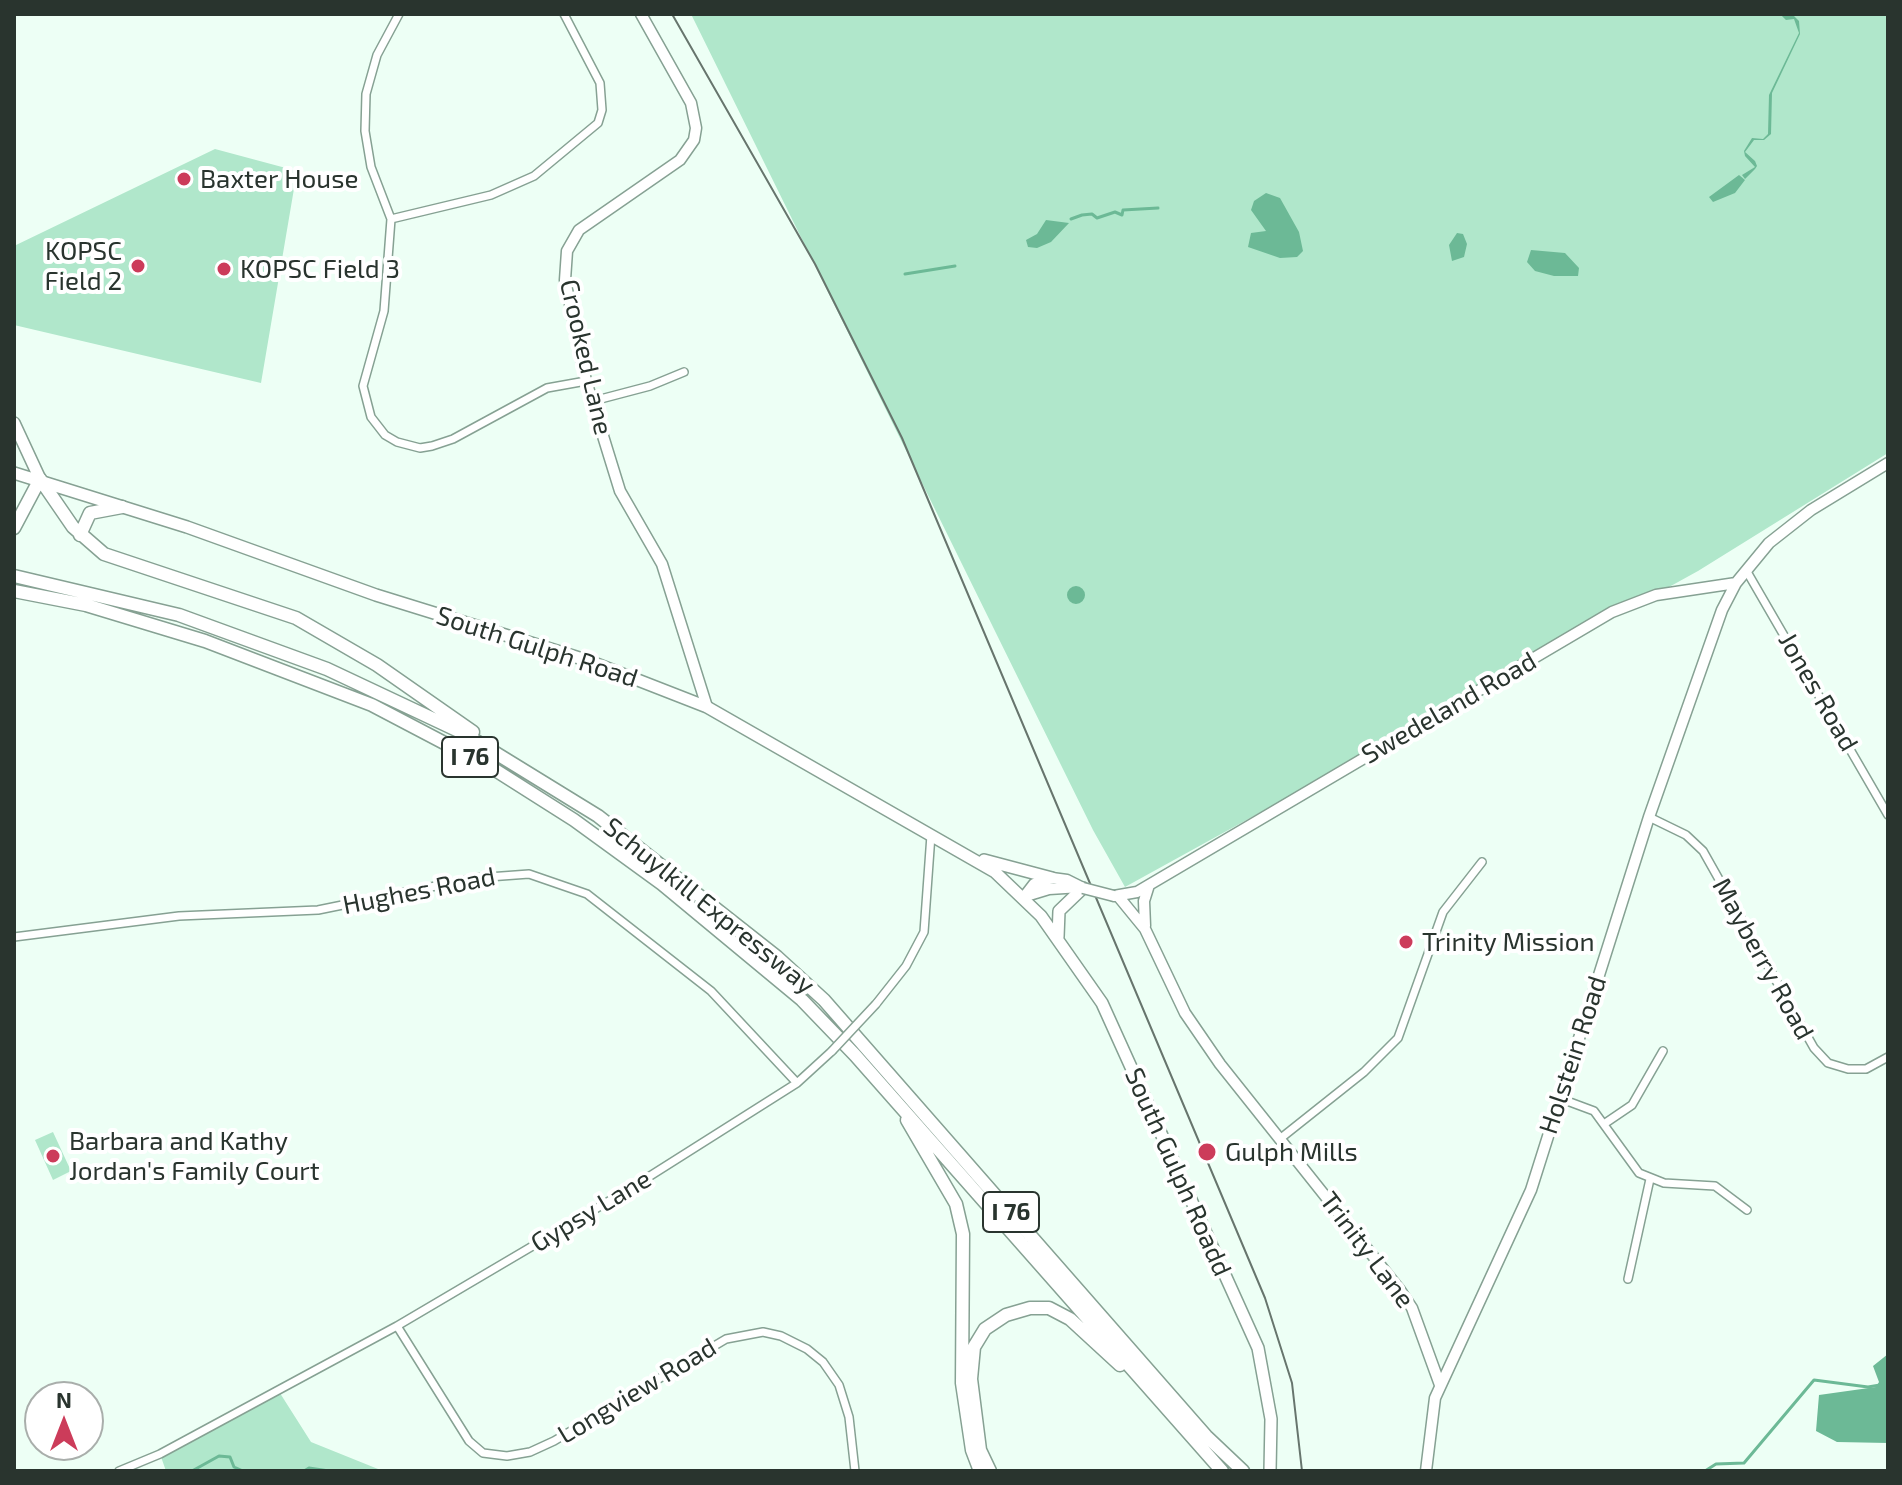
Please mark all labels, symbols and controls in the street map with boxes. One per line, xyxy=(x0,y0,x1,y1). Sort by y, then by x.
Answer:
place label: Baxter House xyxy=(200,163,358,195)
marker: Baxter House xyxy=(175,170,193,188)
place label: KOPSC Field 2 xyxy=(45,235,122,296)
place label: KOPSC Field 3 xyxy=(240,253,400,285)
marker: KOPSC Field 2 xyxy=(129,257,147,275)
marker: KOPSC Field 3 xyxy=(215,260,233,278)
street label: Crooked Lane xyxy=(553,276,619,438)
street label: South Gulph Road xyxy=(432,600,642,694)
street label: Jones Road xyxy=(1772,627,1864,757)
street label: Swedeland Road xyxy=(1356,645,1542,771)
road number: I 76 xyxy=(442,737,498,777)
street label: Schuylkill Expressway xyxy=(597,811,821,1001)
street label: Hughes Road xyxy=(340,861,498,921)
street label: Mayberry Road xyxy=(1706,873,1820,1045)
place label: Trinity Mission xyxy=(1422,926,1595,958)
marker: Trinity Mission xyxy=(1397,933,1415,951)
street label: Holstein Road xyxy=(1533,972,1613,1138)
street label: South Gulph Roadd xyxy=(1118,1063,1238,1281)
place label: Barbara and Kathy Jordan's Family Court xyxy=(69,1125,320,1186)
place label: Gulph Mills xyxy=(1225,1136,1358,1168)
marker: Gulph Mills xyxy=(1196,1141,1218,1163)
marker: Barbara and Kathy Jordan's Family Court xyxy=(44,1147,62,1165)
street label: Gypsy Lane xyxy=(525,1163,657,1259)
street label: Trinity Lane xyxy=(1313,1186,1421,1314)
road number: I 76 xyxy=(983,1192,1039,1232)
street label: Longview Road xyxy=(552,1332,722,1450)
north arrow xyxy=(24,1381,104,1461)
text: N xyxy=(56,1386,72,1412)

